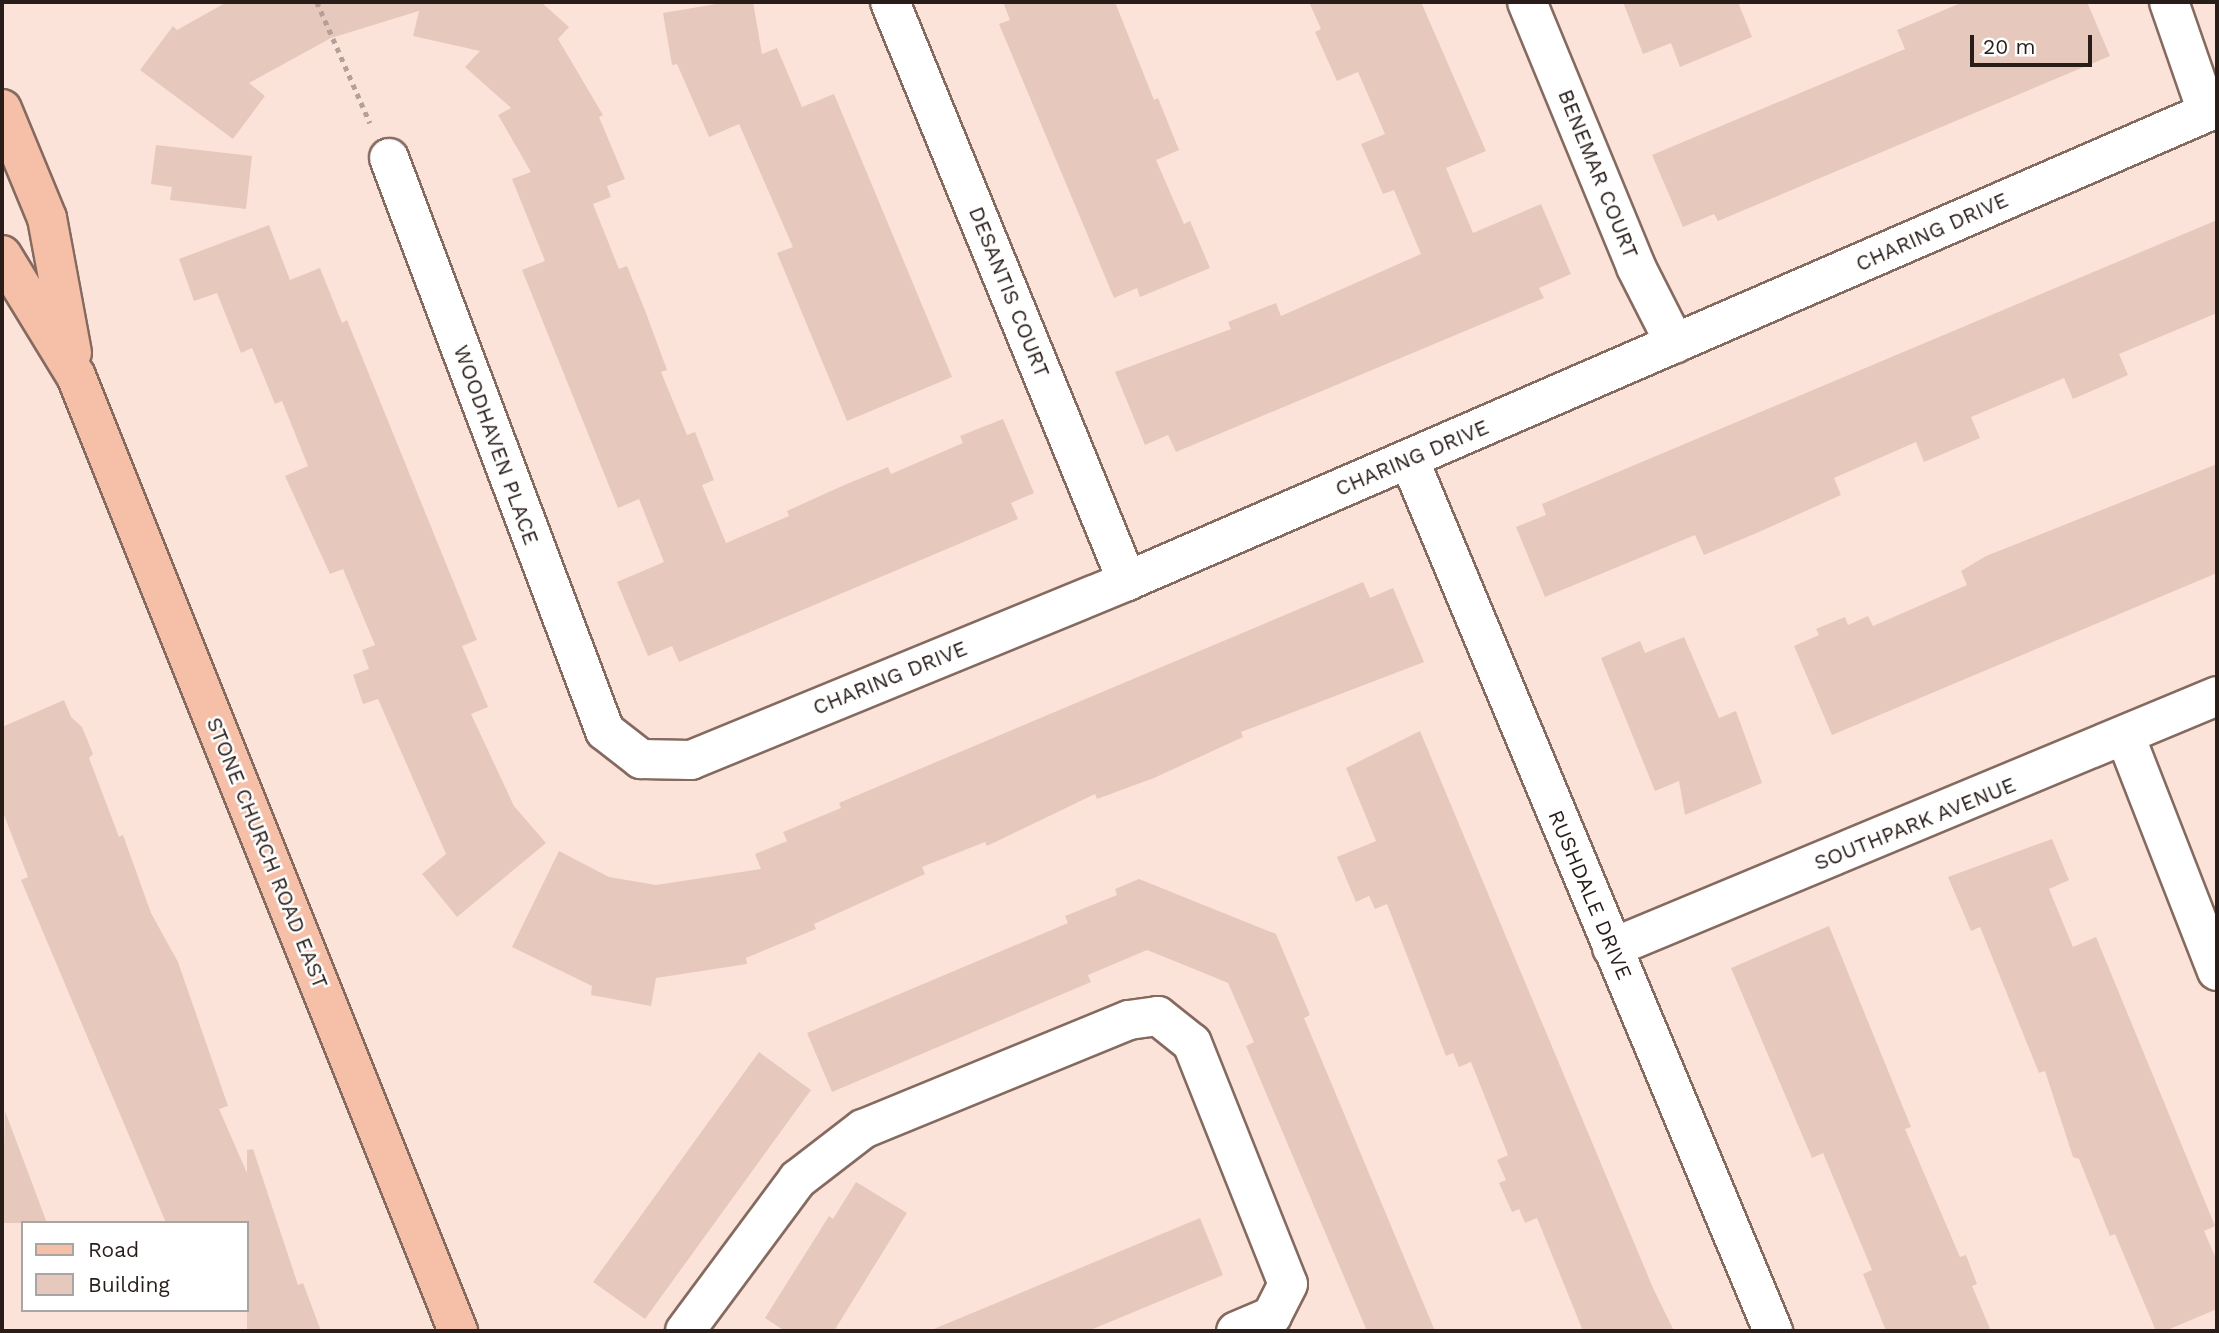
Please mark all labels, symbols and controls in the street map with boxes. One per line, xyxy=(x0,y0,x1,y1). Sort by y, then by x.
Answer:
scale bar xyxy=(1974,21,2096,65)
text: 20 m xyxy=(1983,34,2035,59)
street label: BENEMAR COURT xyxy=(1553,86,1643,262)
street label: CHARING DRIVE xyxy=(1852,187,2012,277)
street label: DESANTIS COURT xyxy=(963,203,1055,381)
street label: WOODHAVEN PLACE xyxy=(448,342,544,548)
street label: CHARING DRIVE xyxy=(1332,414,1492,502)
street label: CHARING DRIVE xyxy=(809,636,971,720)
street label: STONE CHURCH ROAD EAST xyxy=(201,714,333,992)
street label: SOUTHPARK AVENUE xyxy=(1810,772,2020,876)
street label: RUSHDALE DRIVE xyxy=(1543,806,1637,984)
legend xyxy=(21,1221,248,1312)
text: Road xyxy=(88,1237,139,1262)
text: Building xyxy=(88,1272,170,1297)

